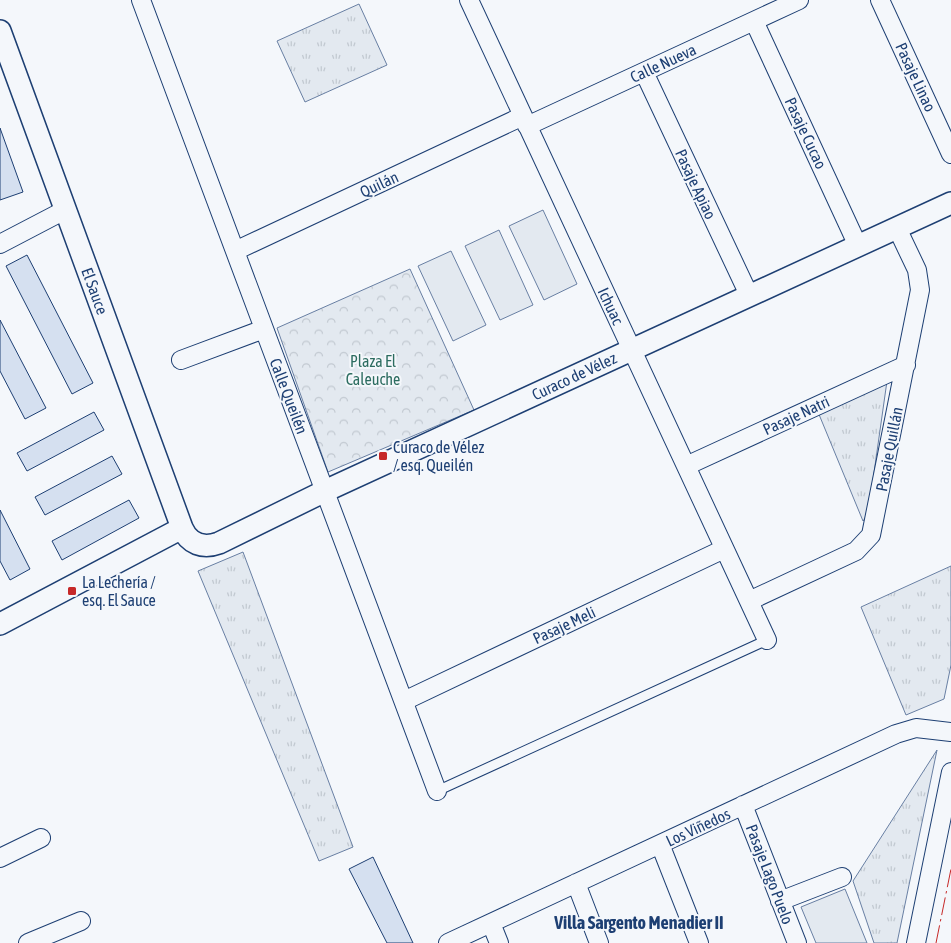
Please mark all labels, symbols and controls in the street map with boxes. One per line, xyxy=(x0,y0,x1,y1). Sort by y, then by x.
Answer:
street label: Calle Nueva xyxy=(627,40,699,86)
street label: Pasaje Linao xyxy=(891,40,940,115)
street label: Pasaje Cucao xyxy=(781,94,830,172)
street label: Pasaje Apiao xyxy=(671,146,720,222)
street label: Quilán xyxy=(357,167,401,201)
street label: El Sauce xyxy=(78,265,112,317)
street label: Ichuac xyxy=(595,285,627,327)
street label: Curaco de Vélez xyxy=(529,348,619,403)
park label: Plaza El Caleuche xyxy=(346,352,400,388)
street label: Calle Queilén xyxy=(266,356,312,436)
street label: Pasaje Natri xyxy=(760,392,832,439)
street label: Pasaje Quillán xyxy=(872,405,907,493)
place label: Curaco de Vélez / esq. Queilén xyxy=(393,438,484,475)
marker: Curaco de Vélez / esq. Queilén xyxy=(377,450,389,462)
place label: La Lechería / esq. El Sauce xyxy=(82,573,156,610)
marker: La Lechería / esq. El Sauce xyxy=(66,585,78,597)
street label: Pasaje Meli xyxy=(530,603,599,648)
street label: Los Viñedos xyxy=(663,804,733,850)
street label: Pasaje Lago Puelo xyxy=(742,822,797,927)
district label: Villa Sargento Menadier II xyxy=(553,912,724,933)

